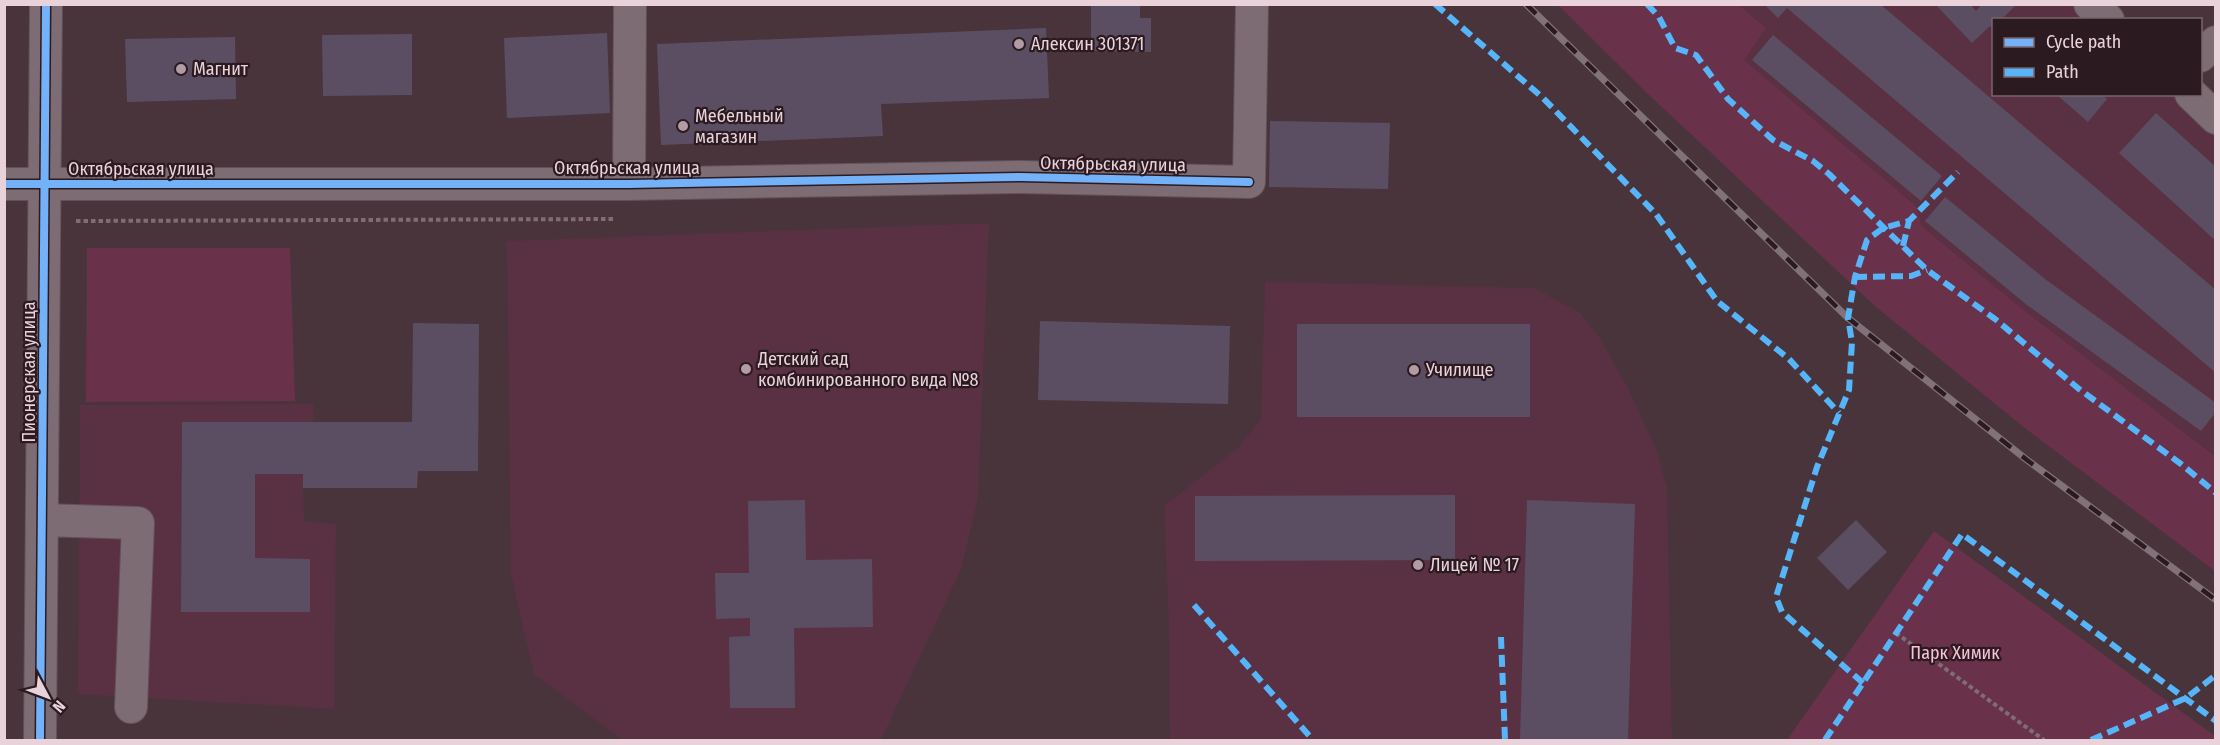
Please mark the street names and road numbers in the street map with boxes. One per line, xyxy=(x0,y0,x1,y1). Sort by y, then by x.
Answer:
street label: Октябрьская улица xyxy=(1040,152,1186,176)
street label: Октябрьская улица xyxy=(554,157,700,179)
street label: Октябрьская улица xyxy=(68,158,214,180)
street label: Пионерская улица xyxy=(18,301,40,443)

